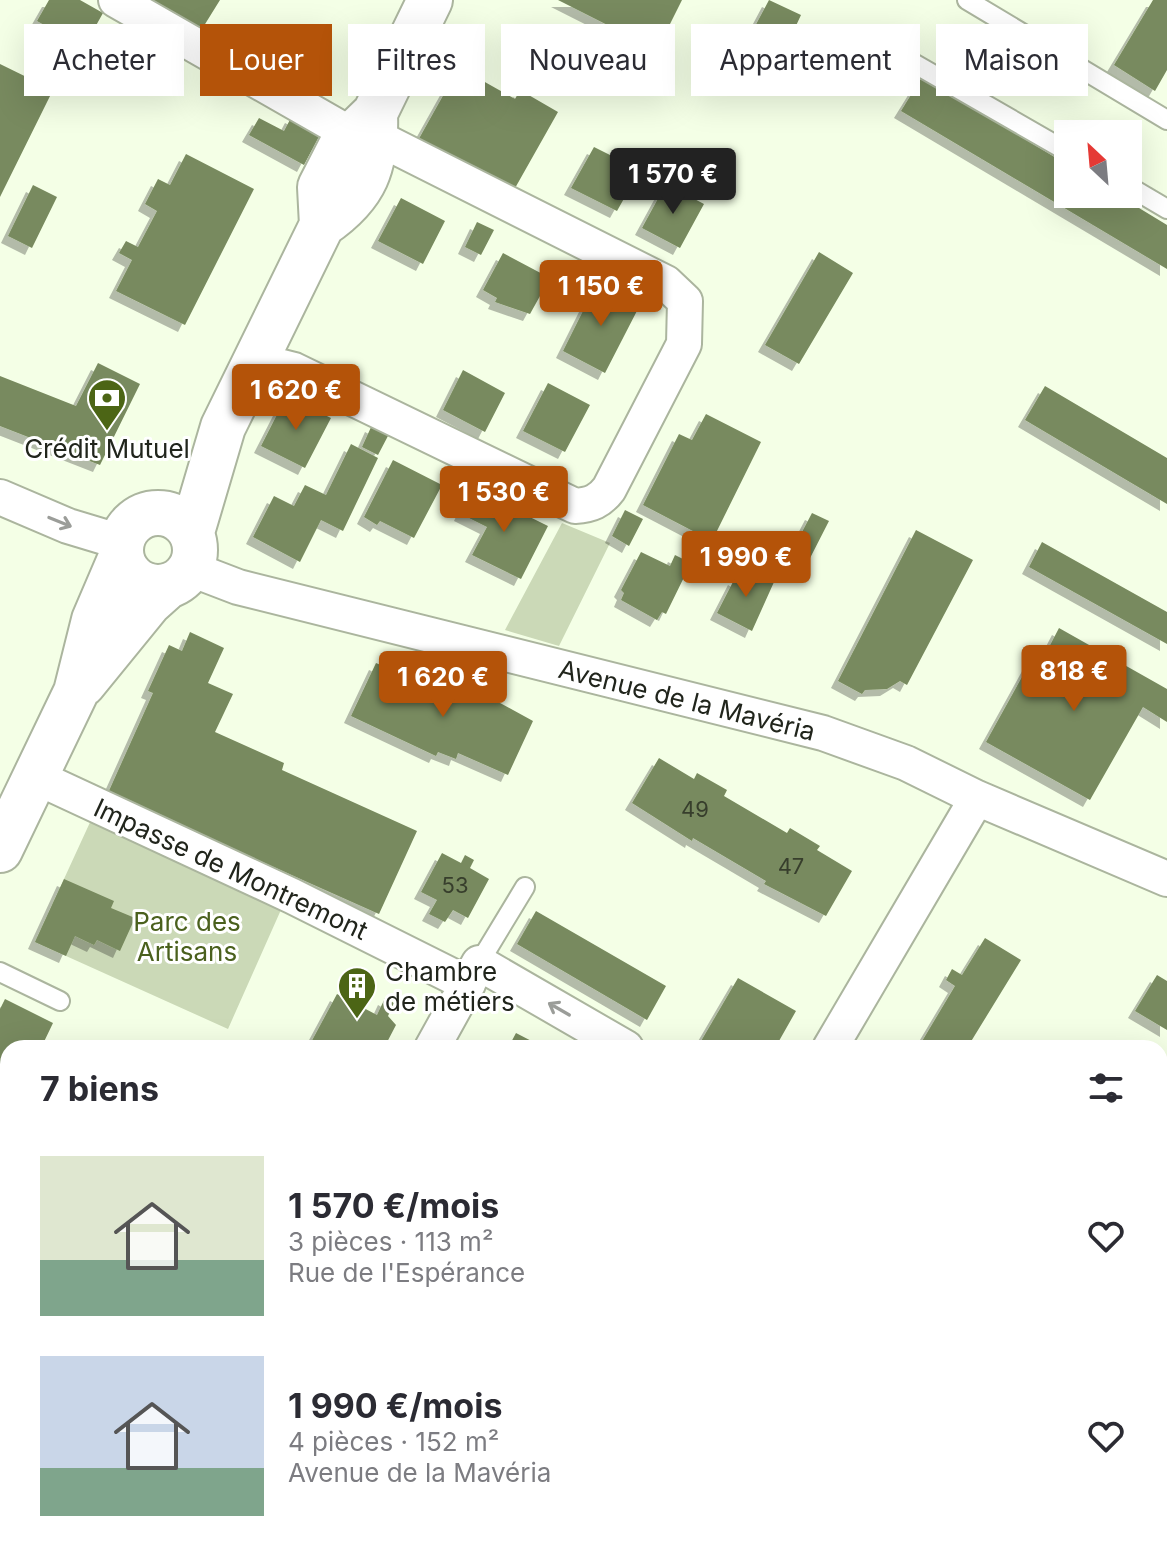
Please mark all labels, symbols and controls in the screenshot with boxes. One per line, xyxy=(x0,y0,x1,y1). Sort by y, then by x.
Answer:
chip: Acheter xyxy=(24,24,184,96)
chip: Louer xyxy=(200,24,332,96)
chip: Filtres xyxy=(348,24,485,96)
chip: Nouveau xyxy=(501,24,675,96)
chip: Appartement xyxy=(691,24,920,96)
chip: Maison xyxy=(936,24,1088,96)
north arrow xyxy=(1054,120,1142,208)
map controls xyxy=(1054,120,1142,208)
pin: 1 570 € xyxy=(599,148,747,216)
text: 1 570 € xyxy=(628,158,718,189)
pin: 1 150 € xyxy=(527,260,675,328)
text: 1 150 € xyxy=(558,270,644,301)
pin: 1 620 € xyxy=(222,364,370,432)
text: 1 620 € xyxy=(250,374,342,405)
bank icon: Crédit Mutuel xyxy=(86,377,128,432)
place label: Crédit Mutuel xyxy=(24,433,190,464)
pin: 1 530 € xyxy=(430,466,578,534)
text: 1 530 € xyxy=(458,476,550,507)
one-way arrow xyxy=(47,516,72,531)
pin: 1 990 € xyxy=(672,531,820,599)
text: 1 990 € xyxy=(700,541,792,572)
pin: 818 € xyxy=(1018,645,1130,713)
pin: 1 620 € xyxy=(369,651,517,719)
street label: Avenue de la Mavéria xyxy=(556,653,818,747)
text: 818 € xyxy=(1039,655,1109,686)
text: 1 620 € xyxy=(397,661,489,692)
street label: Impasse de Montremont xyxy=(89,792,373,946)
house number: 49 xyxy=(681,796,709,822)
house number: 47 xyxy=(778,853,804,879)
house number: 53 xyxy=(442,872,468,898)
park label: Parc des Artisans xyxy=(133,906,241,967)
place label: Chambre de métiers xyxy=(385,956,515,1017)
building icon: Chambre de métiers xyxy=(336,965,378,1020)
one-way arrow xyxy=(548,1001,571,1017)
icon: filters xyxy=(1084,1066,1128,1110)
text: 7 biens xyxy=(40,1068,159,1109)
text: 1 570 €/mois xyxy=(288,1185,499,1226)
icon: home xyxy=(104,1188,200,1284)
icon: heart xyxy=(1084,1214,1128,1258)
text: 3 pièces · 113 m² xyxy=(288,1226,493,1257)
text: Rue de l'Espérance xyxy=(288,1257,525,1288)
text: 1 990 €/mois xyxy=(288,1385,502,1426)
icon: home xyxy=(104,1388,200,1484)
icon: heart xyxy=(1084,1414,1128,1458)
text: 4 pièces · 152 m² xyxy=(288,1426,499,1457)
text: Avenue de la Mavéria xyxy=(288,1457,551,1488)

